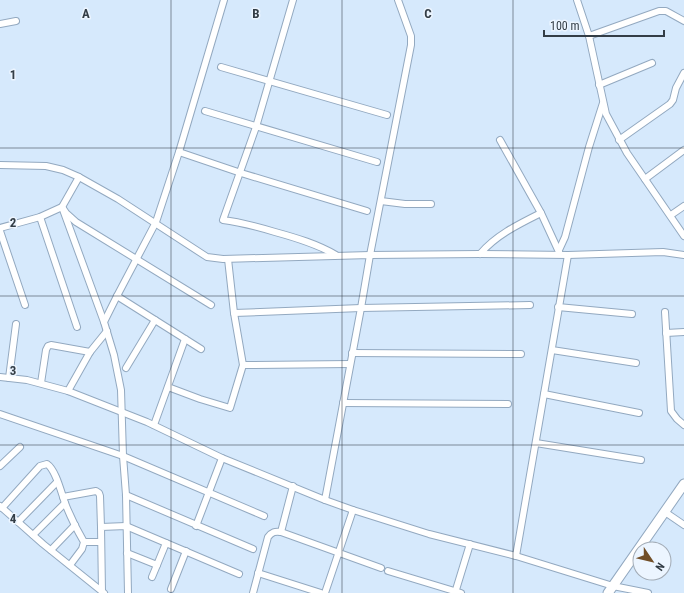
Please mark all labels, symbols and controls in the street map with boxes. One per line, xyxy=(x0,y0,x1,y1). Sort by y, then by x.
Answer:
text: A xyxy=(82,6,90,21)
text: B xyxy=(252,6,260,21)
text: C xyxy=(424,6,432,21)
scale bar xyxy=(544,12,664,38)
text: 100 m xyxy=(550,19,580,33)
text: 1 xyxy=(10,67,16,82)
text: 2 xyxy=(10,215,17,230)
text: 3 xyxy=(10,363,16,378)
text: 4 xyxy=(10,511,17,526)
north arrow xyxy=(632,541,672,581)
text: N xyxy=(652,560,667,573)

